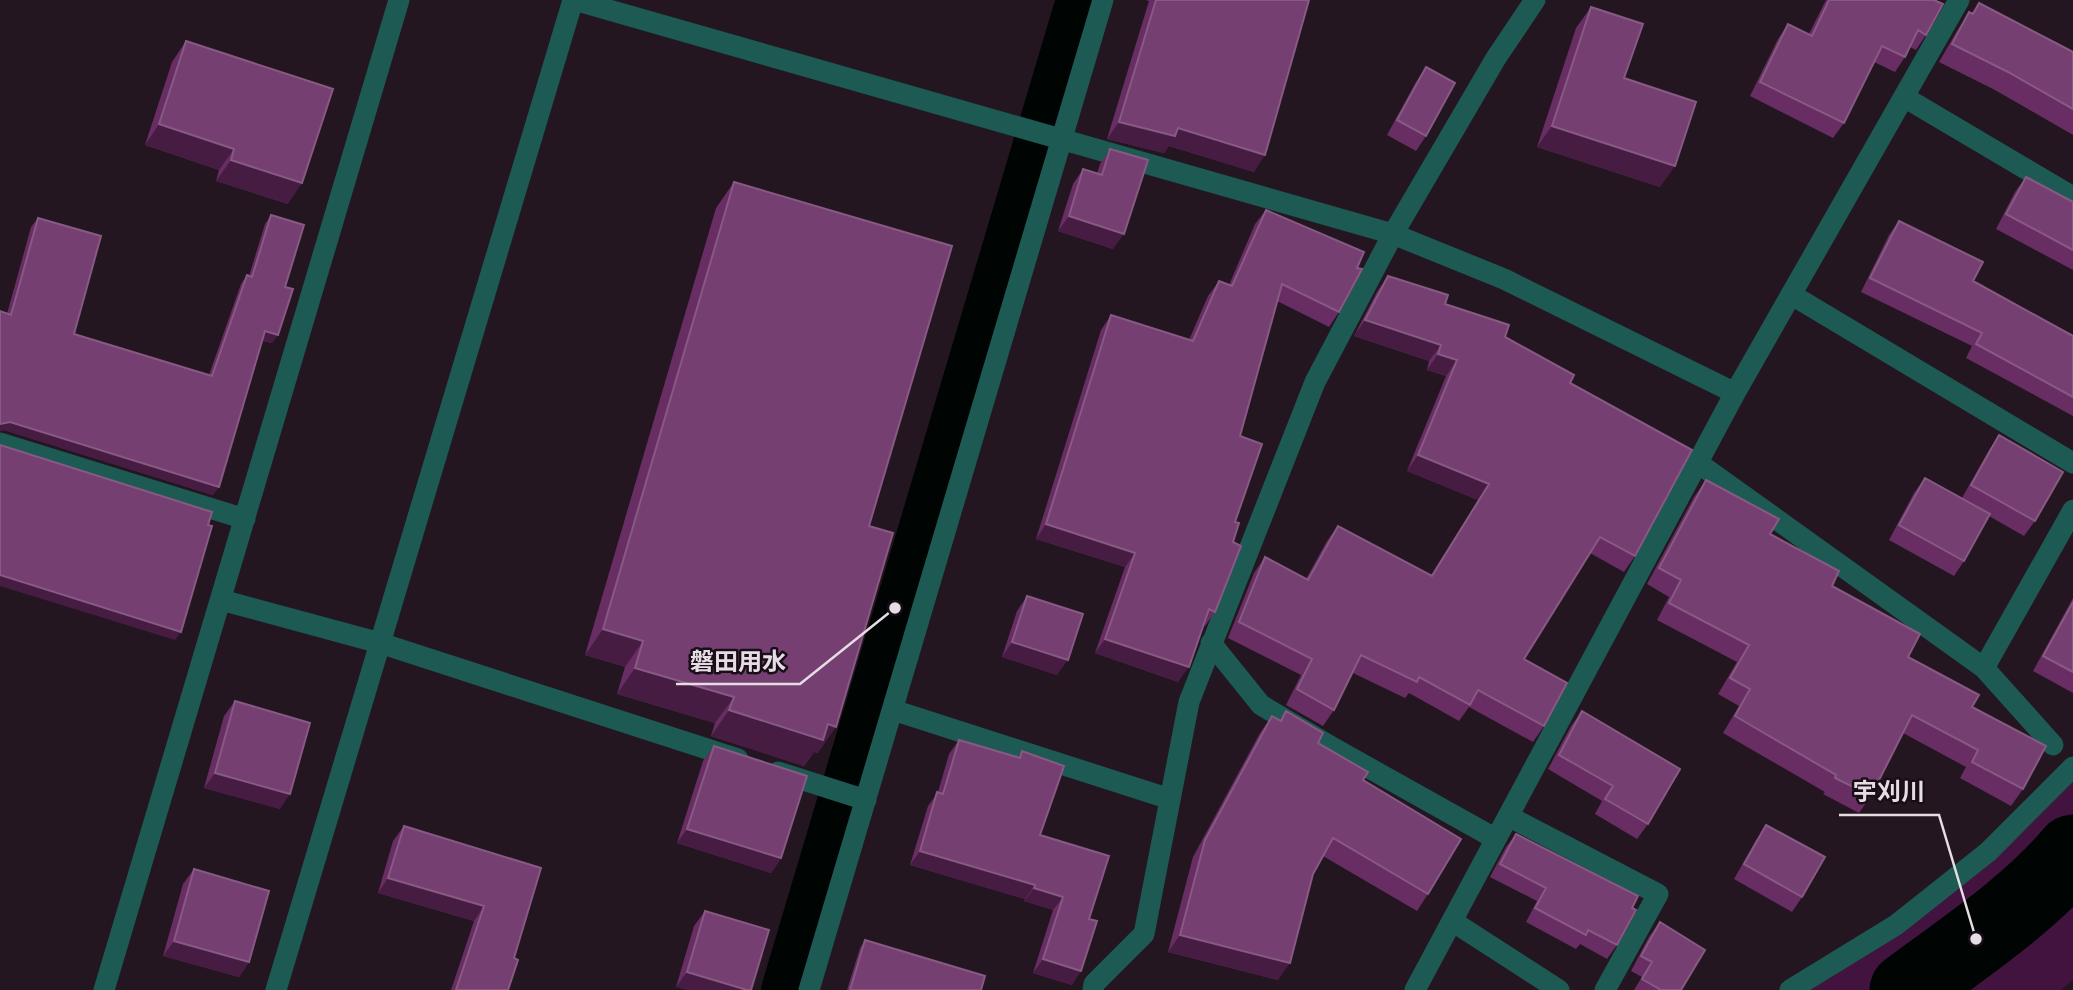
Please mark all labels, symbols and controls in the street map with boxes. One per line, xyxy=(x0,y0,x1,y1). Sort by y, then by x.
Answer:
callout: 磐田用水 xyxy=(676,639,800,684)
text: 磐田用水 xyxy=(690,648,786,675)
callout: 宇刈川 xyxy=(1839,770,1939,815)
text: 宇刈川 xyxy=(1853,778,1925,805)

